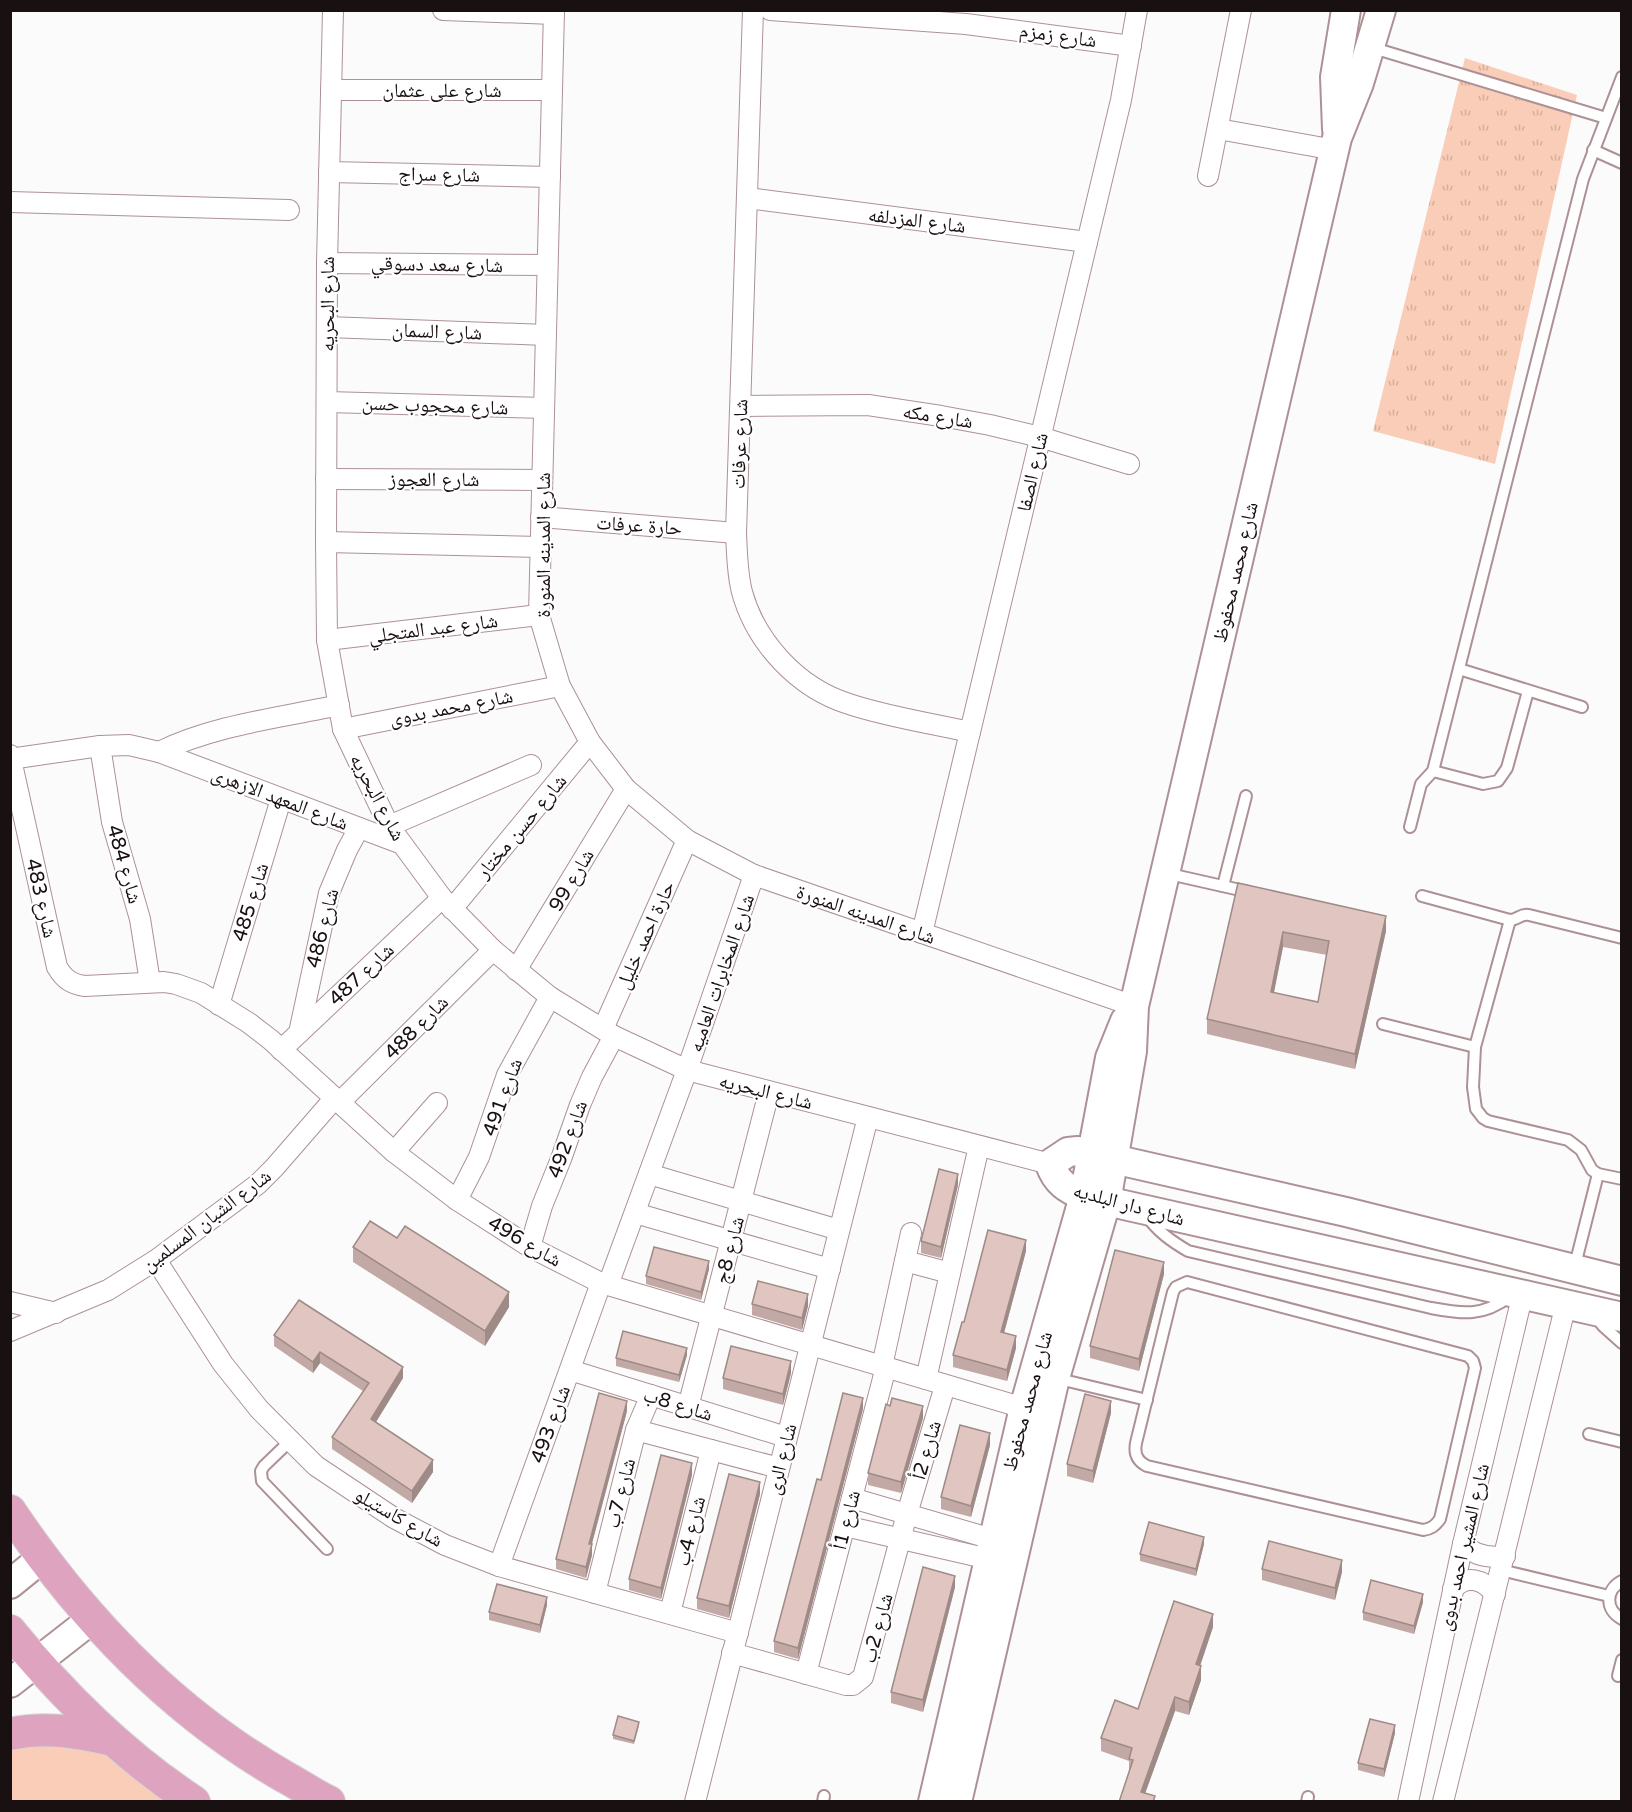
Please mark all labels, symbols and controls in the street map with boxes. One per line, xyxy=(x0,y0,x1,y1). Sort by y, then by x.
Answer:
street label: شارع زمزم xyxy=(1017,19,1098,54)
street label: شارع على عثمان xyxy=(382,79,502,103)
street label: شارع سراج xyxy=(398,162,480,188)
street label: شارع المزدلفه xyxy=(867,203,967,239)
street label: شارع سعد دسوقي xyxy=(371,252,503,281)
street label: شارع البحريه xyxy=(316,256,340,352)
street label: شارع السمان xyxy=(391,318,483,346)
street label: شارع محجوب حسن xyxy=(361,391,509,421)
street label: شارع عرفات xyxy=(726,398,754,490)
street label: شارع مكه xyxy=(901,400,975,434)
street label: شارع الصفا xyxy=(1012,430,1054,514)
street label: شارع العجوز xyxy=(388,468,479,492)
street label: شارع المدينه المنورة xyxy=(532,472,556,618)
street label: شارع محمد محفوظ xyxy=(1208,500,1264,645)
street label: حارة عرفات xyxy=(595,511,683,541)
street label: شارع عبد المتجلي xyxy=(367,609,500,652)
street label: شارع محمد بدوى xyxy=(387,684,515,732)
street label: شارع البحريه xyxy=(344,750,410,845)
street label: شارع المعهد الازهرى xyxy=(208,762,351,836)
street label: شارع حسن مختار xyxy=(471,770,572,884)
street label: شارع 484 xyxy=(101,822,147,906)
street label: شارع 99 xyxy=(544,845,600,916)
street label: شارع 483 xyxy=(20,856,62,940)
street label: شارع 485 xyxy=(228,860,274,944)
street label: حارة احمد خليل xyxy=(611,877,681,993)
street label: شارع المدينه المنورة xyxy=(793,880,938,950)
street label: شارع 486 xyxy=(302,886,344,970)
street label: شارع المخابرات العاميه xyxy=(684,891,760,1055)
street label: شارع 487 xyxy=(324,938,399,1011)
street label: شارع 488 xyxy=(380,991,454,1065)
street label: شارع 491 xyxy=(478,1055,528,1139)
street label: شارع البحريه xyxy=(717,1069,815,1115)
street label: شارع 492 xyxy=(543,1097,593,1181)
street label: شارع الشبان المسلمين xyxy=(137,1164,276,1277)
street label: شارع دار البلديه xyxy=(1070,1179,1187,1231)
street label: شارع 496 xyxy=(483,1211,566,1272)
street label: شارع 8ج xyxy=(710,1214,750,1286)
street label: شارع محمد محفوظ xyxy=(998,1329,1058,1474)
street label: شارع 493 xyxy=(526,1382,576,1466)
street label: شارع 8ب xyxy=(640,1383,715,1427)
street label: شارع 2أ xyxy=(906,1418,947,1483)
street label: شارع الرى xyxy=(762,1421,802,1497)
street label: شارع 7ب xyxy=(601,1456,641,1531)
street label: شارع المشير احمد بدوى xyxy=(1433,1461,1495,1633)
street label: شارع كاستيلو xyxy=(350,1483,447,1553)
street label: شارع 1أ xyxy=(827,1488,866,1553)
street label: شارع 4ب xyxy=(671,1494,711,1569)
street label: شارع 2ب xyxy=(857,1591,899,1666)

